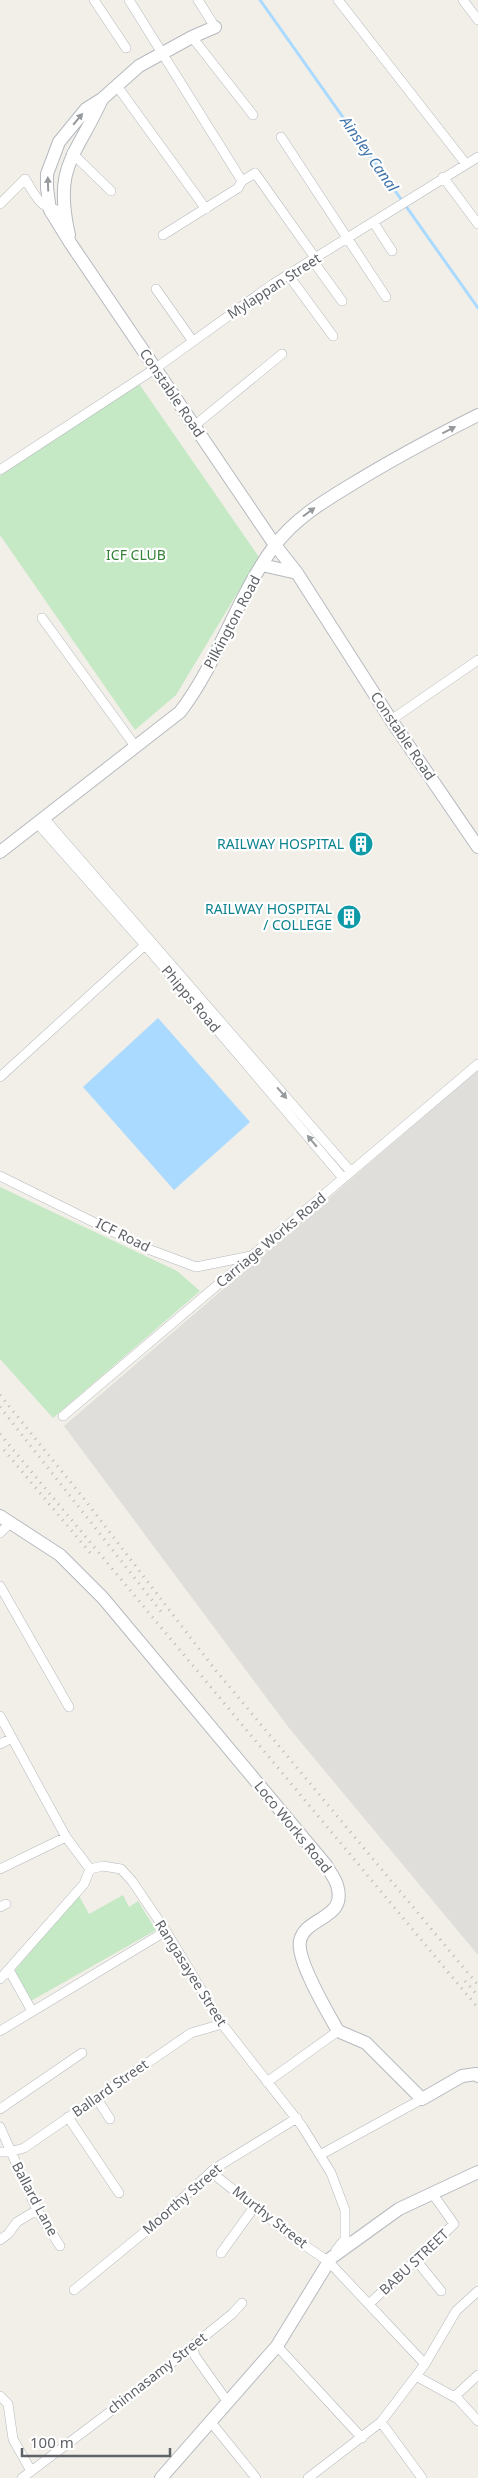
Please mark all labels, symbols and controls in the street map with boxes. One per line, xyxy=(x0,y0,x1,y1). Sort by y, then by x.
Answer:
water label: Ainsley Canal xyxy=(336,111,404,196)
one-way arrow xyxy=(73,112,84,125)
one-way arrow xyxy=(43,176,51,192)
street label: Mylappan Street xyxy=(223,248,324,323)
street label: Constable Road xyxy=(136,345,209,441)
one-way arrow xyxy=(442,426,456,434)
one-way arrow xyxy=(302,506,315,517)
park label: ICF CLUB xyxy=(106,545,166,564)
street label: Pilkington Road xyxy=(199,572,264,672)
street label: Constable Road xyxy=(367,688,440,784)
building icon: RAILWAY HOSPITAL xyxy=(348,831,374,857)
place label: RAILWAY HOSPITAL xyxy=(217,834,344,853)
place label: RAILWAY HOSPITAL / COLLEGE xyxy=(205,899,332,934)
building icon: RAILWAY HOSPITAL / COLLEGE xyxy=(336,904,362,930)
street label: Phipps Road xyxy=(158,961,225,1036)
one-way arrow xyxy=(276,1087,288,1099)
one-way arrow xyxy=(306,1135,318,1147)
street label: Carriage Works Road xyxy=(212,1188,330,1291)
street label: ICF Road xyxy=(93,1213,154,1256)
street label: Loco Works Road xyxy=(250,1777,336,1877)
street label: Rangasayee Street xyxy=(151,1916,232,2029)
street label: Ballard Street xyxy=(68,2054,152,2121)
street label: Ballard Lane xyxy=(8,2158,63,2239)
street label: Moorthy Street xyxy=(138,2159,225,2238)
street label: Murthy Street xyxy=(229,2181,312,2252)
street label: BABU STREET xyxy=(375,2224,453,2299)
street label: chinnasamy Street xyxy=(103,2328,210,2418)
scale bar xyxy=(22,2426,170,2458)
text: 100 m xyxy=(30,2432,74,2452)

